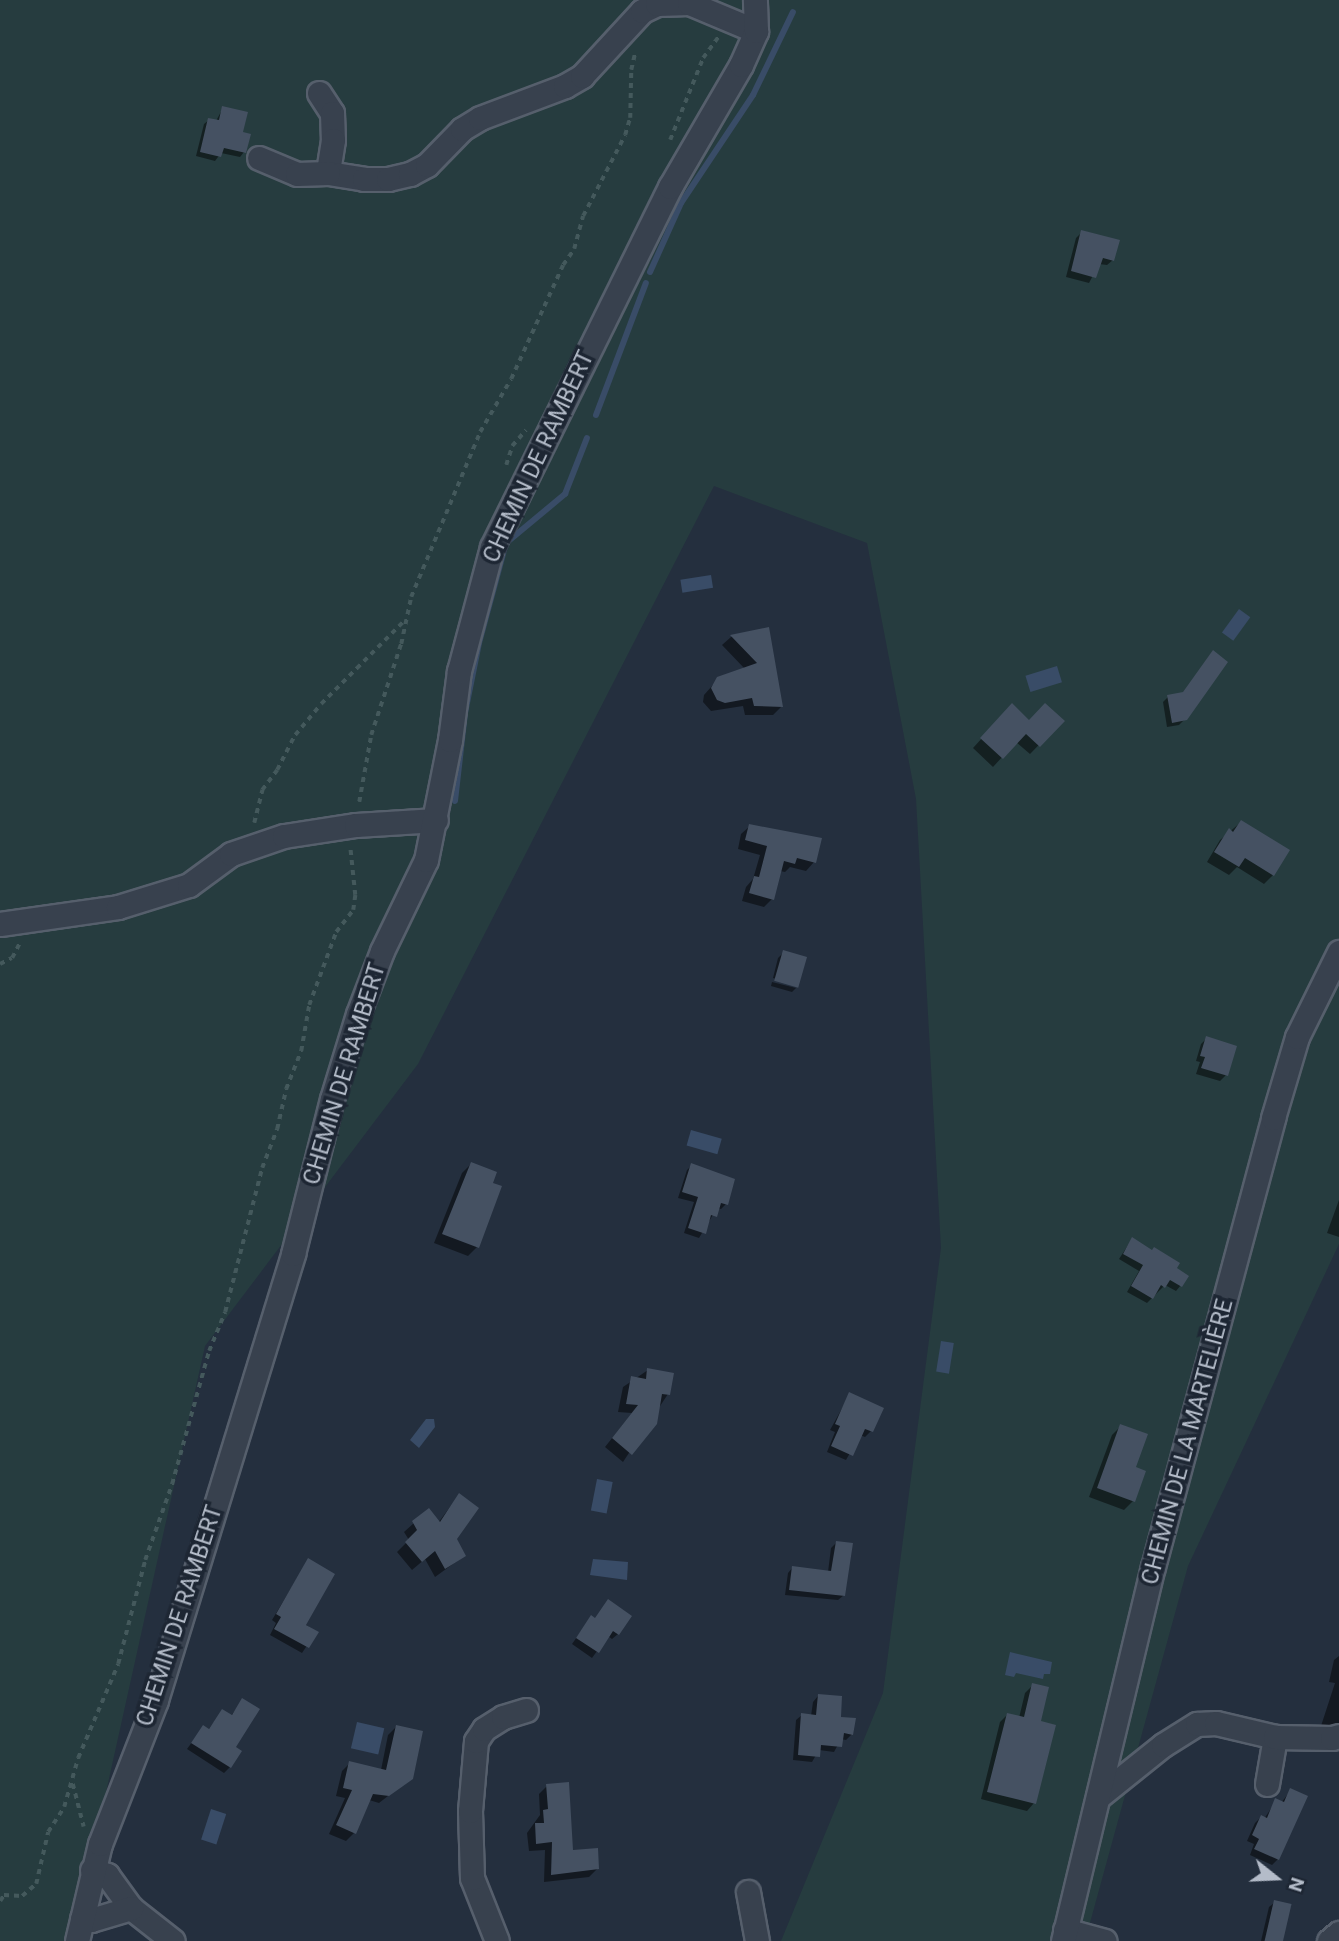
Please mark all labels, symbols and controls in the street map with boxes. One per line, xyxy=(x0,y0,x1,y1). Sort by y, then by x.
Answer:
street label: CHEMIN DE RAMBERT xyxy=(478,347,600,567)
street label: CHEMIN DE RAMBERT xyxy=(298,960,392,1188)
street label: CHEMIN DE LA MARTELIÈRE xyxy=(1137,1296,1239,1588)
street label: CHEMIN DE RAMBERT xyxy=(131,1502,229,1730)
north arrow xyxy=(1241,1843,1311,1913)
text: N xyxy=(1283,1875,1309,1895)

